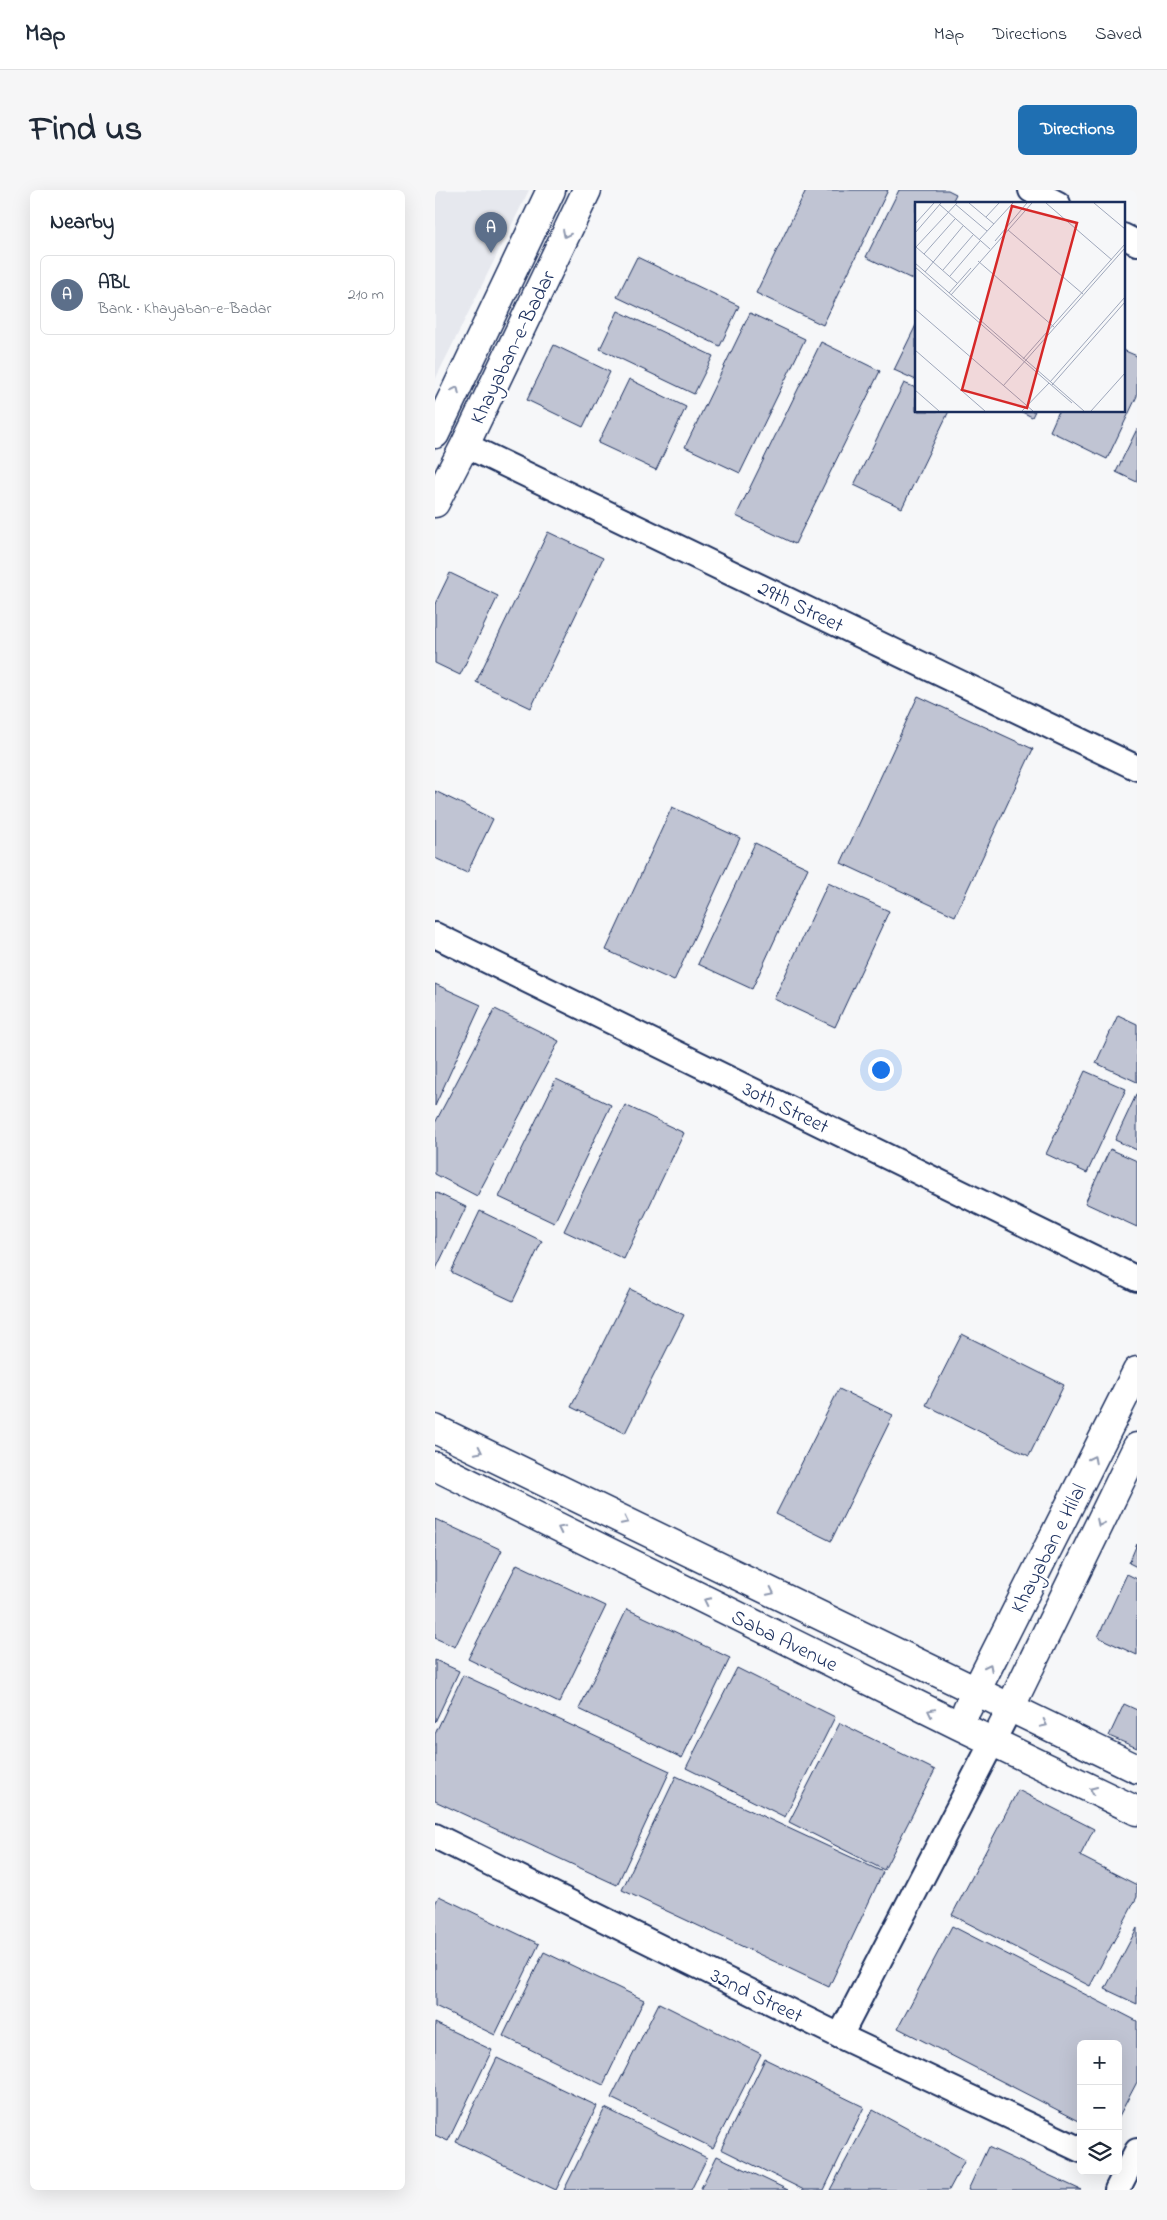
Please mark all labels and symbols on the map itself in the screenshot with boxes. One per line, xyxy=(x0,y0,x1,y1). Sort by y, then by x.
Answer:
inset map xyxy=(915,202,1125,412)
pin: A xyxy=(475,212,507,253)
one-way arrow xyxy=(562,229,572,238)
street label: Khayaban-e-Badar xyxy=(464,266,566,431)
one-way arrow xyxy=(450,386,460,395)
street label: 29th Street xyxy=(752,574,848,641)
your location xyxy=(868,1057,894,1083)
street label: 30th Street xyxy=(737,1075,833,1143)
one-way arrow xyxy=(474,1444,483,1455)
one-way arrow xyxy=(1087,1455,1097,1464)
street label: Khayaban e Hilal xyxy=(1004,1479,1097,1620)
one-way arrow xyxy=(620,1515,629,1526)
one-way arrow xyxy=(1096,1517,1106,1526)
one-way arrow xyxy=(557,1524,566,1535)
one-way arrow xyxy=(766,1586,775,1597)
one-way arrow xyxy=(703,1597,712,1607)
street label: Saba Avenue xyxy=(726,1603,843,1681)
one-way arrow xyxy=(983,1663,993,1672)
one-way arrow xyxy=(927,1708,936,1718)
one-way arrow xyxy=(1038,1718,1047,1728)
one-way arrow xyxy=(1089,1786,1098,1796)
street label: 32nd Street xyxy=(705,1962,807,2032)

